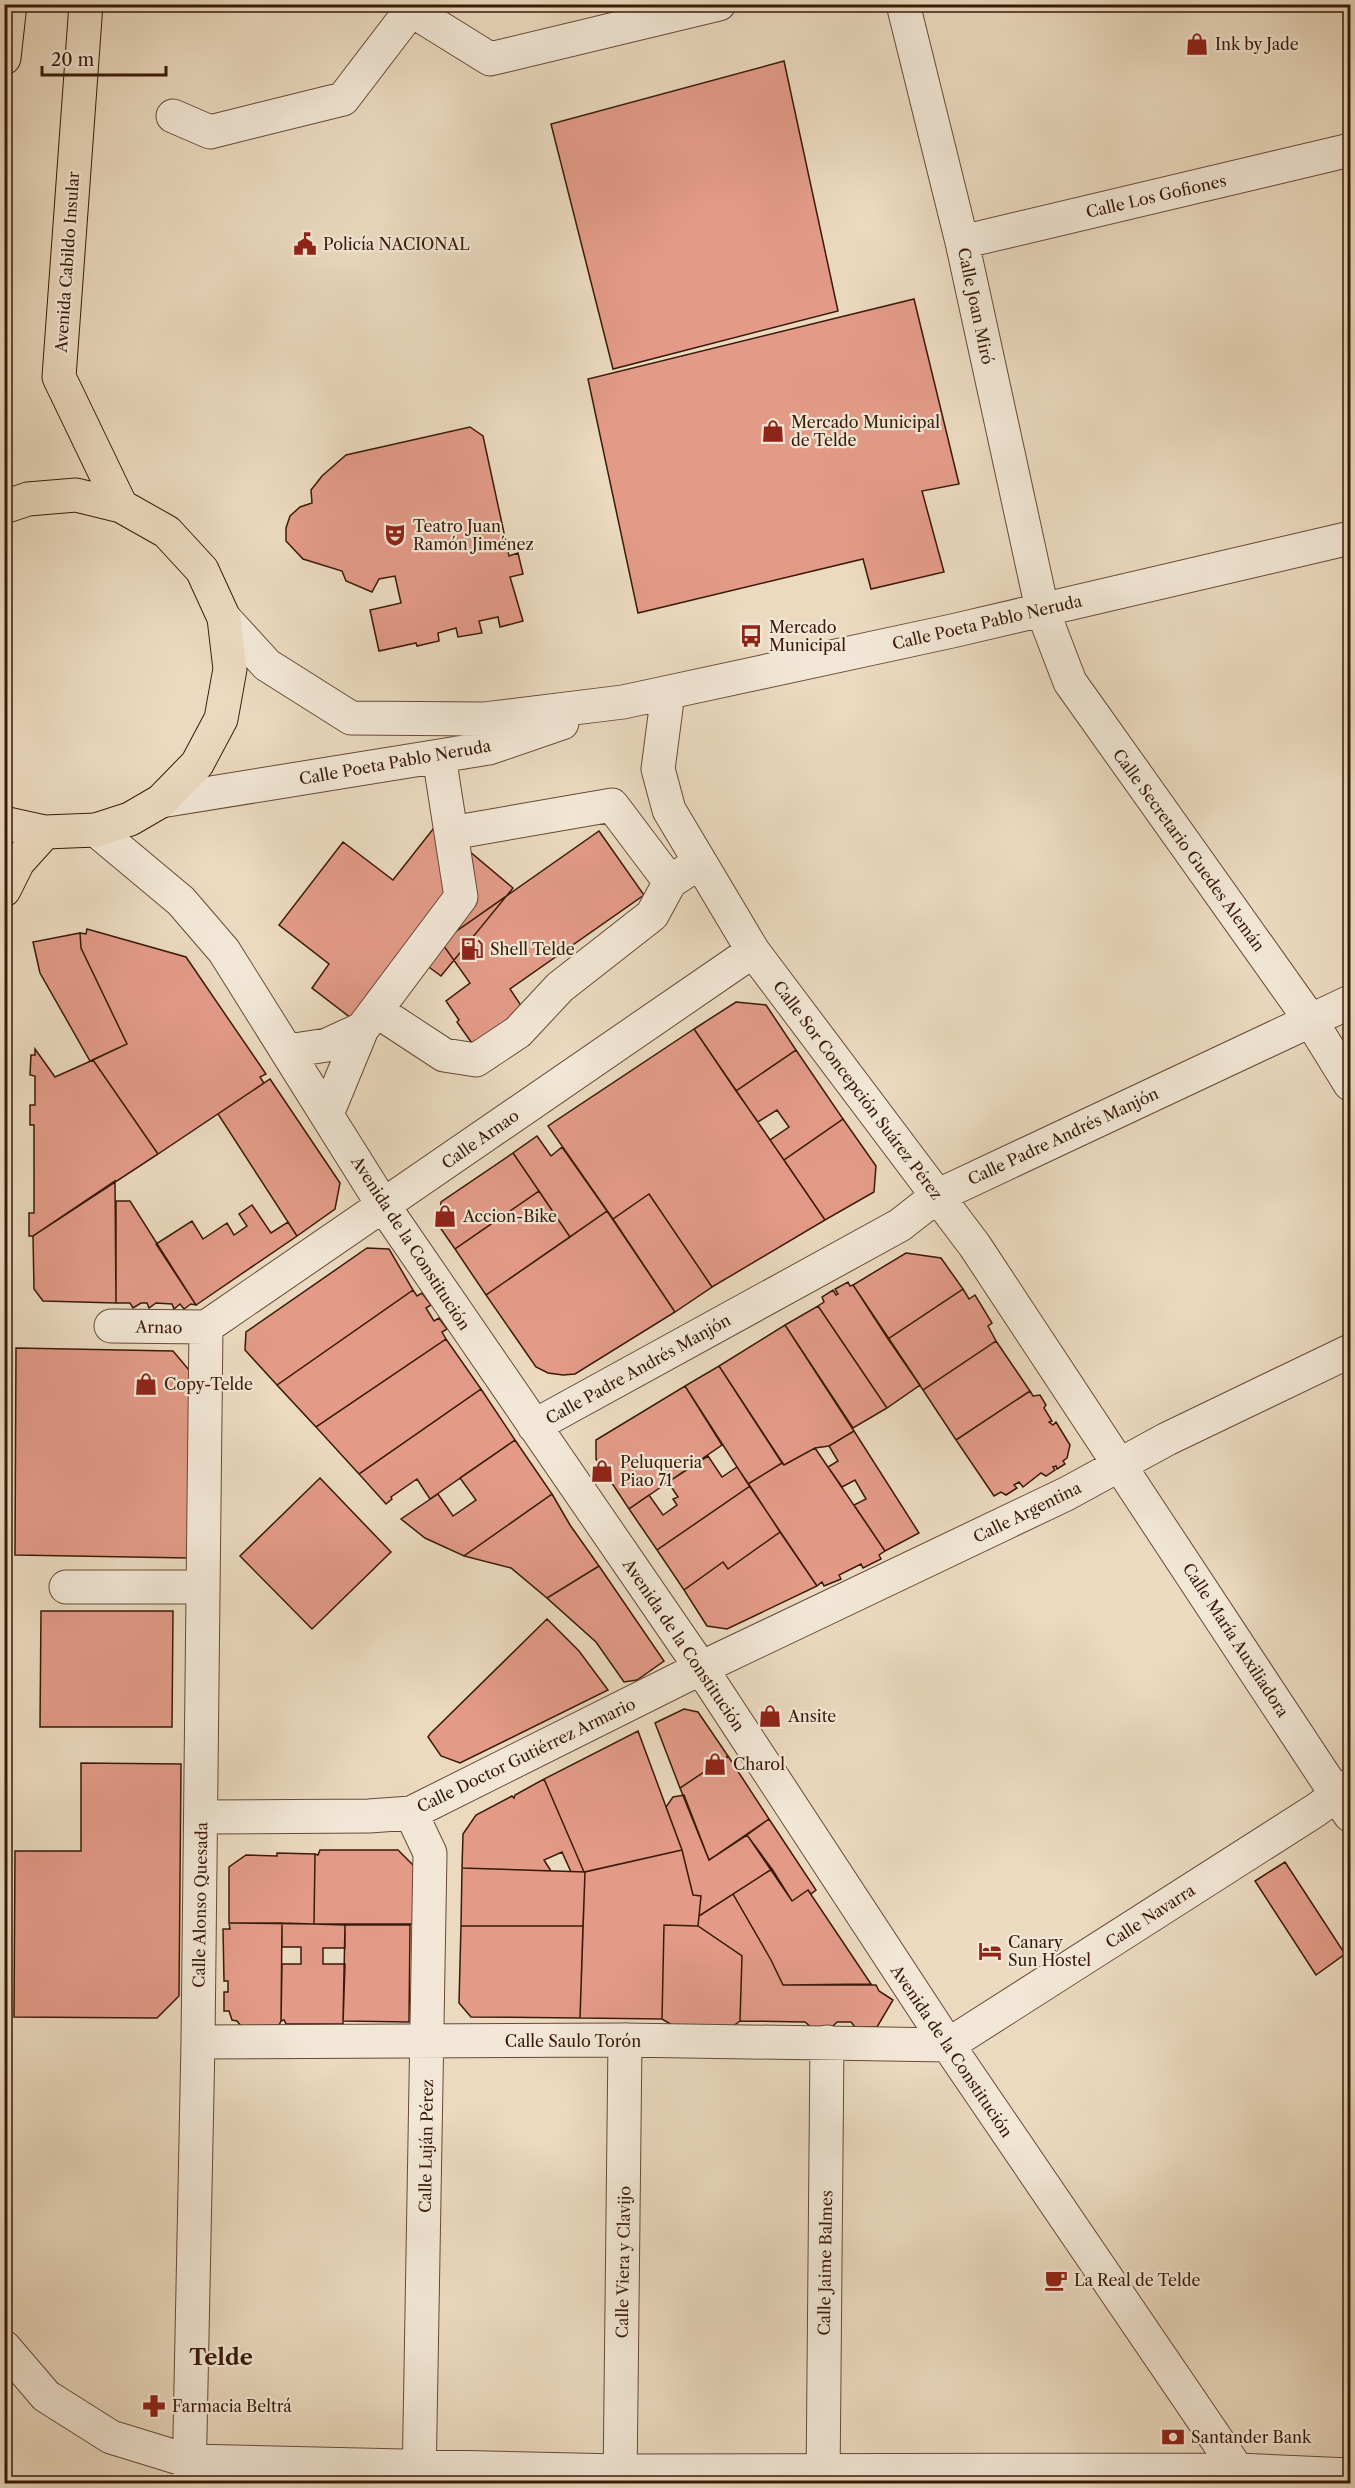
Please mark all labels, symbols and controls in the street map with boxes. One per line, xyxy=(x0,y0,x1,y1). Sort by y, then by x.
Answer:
shop icon: Ink by Jade xyxy=(1184,31,1210,57)
place label: Ink by Jade xyxy=(1215,34,1299,54)
scale bar xyxy=(42,39,166,77)
text: 20 m xyxy=(51,49,95,71)
street label: Avenida Cabildo Insular xyxy=(51,170,83,354)
street label: Calle Los Gofiones xyxy=(1084,170,1228,222)
public building icon: Policía NACIONAL xyxy=(292,231,318,257)
place label: Policía NACIONAL xyxy=(323,234,470,254)
street label: Calle Joan Miró xyxy=(954,246,998,366)
place label: Mercado Municipal de Telde xyxy=(791,412,940,450)
shop icon: Mercado Municipal de Telde xyxy=(760,418,786,444)
place label: Teatro Juan Ramón Jiménez xyxy=(413,516,534,554)
theatre icon: Teatro Juan Ramón Jiménez xyxy=(382,522,408,548)
street label: Calle Poeta Pablo Neruda xyxy=(890,590,1085,654)
place label: Mercado Municipal xyxy=(769,617,846,655)
bus stop icon: Mercado Municipal xyxy=(738,623,764,649)
street label: Calle Poeta Pablo Neruda xyxy=(298,735,493,789)
street label: Calle Secretario Guedes Alemán xyxy=(1109,745,1269,955)
fuel station icon: Shell Telde xyxy=(459,936,485,962)
place label: Shell Telde xyxy=(490,939,575,959)
street label: Calle Sor Concepción Suárez Pérez xyxy=(769,977,947,1203)
street label: Calle Padre Andrés Manjón xyxy=(964,1083,1162,1189)
street label: Calle Arnao xyxy=(438,1105,523,1173)
street label: Avenida de la Constitución xyxy=(347,1151,475,1334)
shop icon: Accion-Bike xyxy=(432,1203,458,1229)
place label: Accion-Bike xyxy=(462,1206,557,1226)
street label: Calle Padre Andrés Manjón xyxy=(542,1310,734,1428)
street label: Arnao xyxy=(134,1317,183,1337)
shop icon: Copy-Telde xyxy=(133,1371,159,1397)
place label: Copy-Telde xyxy=(164,1374,253,1394)
place label: Peluqueria Piao 71 xyxy=(620,1452,703,1490)
shop icon: Peluqueria Piao 71 xyxy=(589,1458,615,1484)
street label: Calle Argentina xyxy=(970,1477,1085,1547)
street label: Avenida de la Constitución xyxy=(618,1554,749,1735)
street label: Calle María Auxiliadora xyxy=(1179,1559,1294,1721)
street label: Calle Doctor Gutiérrez Armario xyxy=(414,1693,639,1817)
shop icon: Ansite xyxy=(757,1703,783,1729)
place label: Ansite xyxy=(787,1706,836,1726)
shop icon: Charol xyxy=(702,1751,728,1777)
place label: Charol xyxy=(733,1754,785,1774)
street label: Calle Alonso Quesada xyxy=(189,1821,211,1988)
street label: Calle Navarra xyxy=(1101,1879,1199,1952)
place label: Canary Sun Hostel xyxy=(1008,1932,1091,1970)
hotel icon: Canary Sun Hostel xyxy=(977,1938,1003,1964)
street label: Avenida de la Constitución xyxy=(886,1960,1017,2141)
street label: Calle Saulo Torón xyxy=(505,2031,641,2051)
street label: Calle Luján Pérez xyxy=(415,2079,437,2213)
street label: Calle Viera y Clavijo xyxy=(612,2185,634,2338)
street label: Calle Jaime Balmes xyxy=(814,2190,836,2336)
cafe icon: La Real de Telde xyxy=(1043,2267,1069,2293)
place label: La Real de Telde xyxy=(1074,2270,1200,2290)
district label: Telde xyxy=(189,2344,253,2371)
pharmacy icon: Farmacia Beltrá xyxy=(141,2393,167,2419)
place label: Farmacia Beltrá xyxy=(172,2396,292,2416)
bank icon: Santander Bank xyxy=(1160,2424,1186,2450)
place label: Santander Bank xyxy=(1191,2427,1312,2447)

